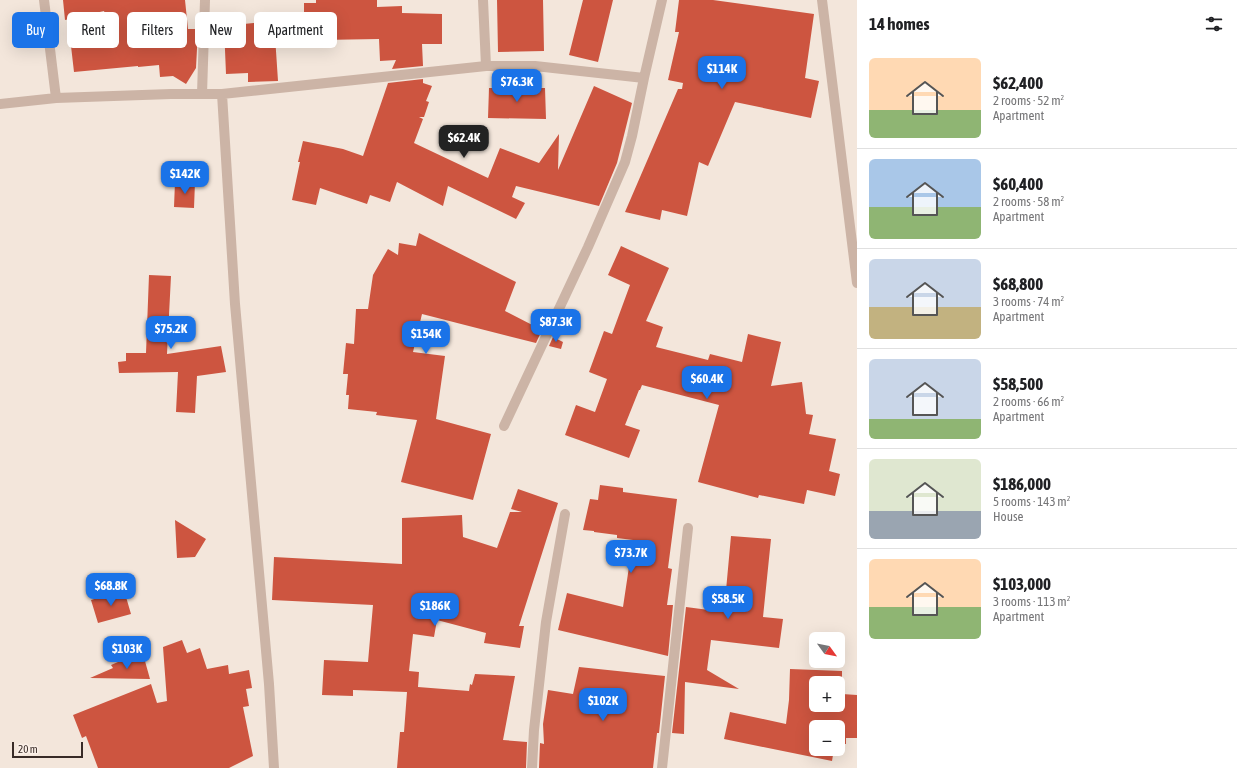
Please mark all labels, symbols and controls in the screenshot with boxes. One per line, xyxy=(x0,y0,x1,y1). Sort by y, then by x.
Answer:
chip: Buy xyxy=(12,12,59,48)
chip: Rent xyxy=(67,12,119,48)
chip: Filters xyxy=(127,12,187,48)
chip: New xyxy=(195,12,246,48)
chip: Apartment xyxy=(254,12,337,48)
icon: filters xyxy=(1203,13,1225,35)
text: 14 homes xyxy=(869,14,930,34)
pin: $114K xyxy=(694,56,750,90)
text: $114K xyxy=(707,61,737,76)
pin: $76.3K xyxy=(484,69,550,103)
text: $62,400 xyxy=(993,73,1043,93)
text: $76.3K xyxy=(501,74,533,89)
icon: home xyxy=(901,74,949,122)
text: 2 rooms · 52 m² xyxy=(993,93,1064,108)
text: Apartment xyxy=(993,108,1044,123)
pin: $62.4K xyxy=(431,125,497,159)
text: $62.4K xyxy=(448,130,480,145)
pin: $142K xyxy=(157,161,213,195)
text: $142K xyxy=(170,166,200,181)
text: $60,400 xyxy=(993,174,1043,194)
icon: home xyxy=(901,175,949,223)
text: 2 rooms · 58 m² xyxy=(993,194,1064,209)
text: Apartment xyxy=(993,209,1044,224)
text: $68,800 xyxy=(993,274,1043,294)
icon: home xyxy=(901,275,949,323)
text: 3 rooms · 74 m² xyxy=(993,294,1064,309)
pin: $87.3K xyxy=(523,309,589,343)
text: Apartment xyxy=(993,309,1044,324)
text: $87.3K xyxy=(540,314,572,329)
pin: $75.2K xyxy=(138,316,204,350)
text: $75.2K xyxy=(155,321,187,336)
pin: $154K xyxy=(398,321,454,355)
text: $154K xyxy=(411,326,441,341)
pin: $60.4K xyxy=(674,366,740,400)
text: $60.4K xyxy=(691,371,723,386)
text: $58,500 xyxy=(993,374,1043,394)
icon: home xyxy=(901,375,949,423)
text: 2 rooms · 66 m² xyxy=(993,394,1064,409)
text: Apartment xyxy=(993,409,1044,424)
text: $186,000 xyxy=(993,474,1051,494)
icon: home xyxy=(901,475,949,523)
text: 5 rooms · 143 m² xyxy=(993,494,1070,509)
text: House xyxy=(993,509,1023,524)
pin: $73.7K xyxy=(598,540,664,574)
text: $73.7K xyxy=(615,545,647,560)
pin: $68.8K xyxy=(78,573,144,607)
text: $103,000 xyxy=(993,574,1051,594)
icon: home xyxy=(901,575,949,623)
text: $68.8K xyxy=(95,578,127,593)
pin: $58.5K xyxy=(695,586,761,620)
text: $58.5K xyxy=(712,591,744,606)
pin: $186K xyxy=(407,593,463,627)
text: 3 rooms · 113 m² xyxy=(993,594,1070,609)
text: $186K xyxy=(420,598,450,613)
text: Apartment xyxy=(993,609,1044,624)
north arrow xyxy=(809,632,845,668)
map controls xyxy=(809,632,845,756)
pin: $103K xyxy=(99,636,155,670)
text: $103K xyxy=(112,641,142,656)
button: + xyxy=(809,676,845,712)
pin: $102K xyxy=(575,688,631,722)
text: $102K xyxy=(588,693,618,708)
button: − xyxy=(809,720,845,756)
scale bar xyxy=(12,740,83,759)
text: 20 m xyxy=(18,743,38,755)

